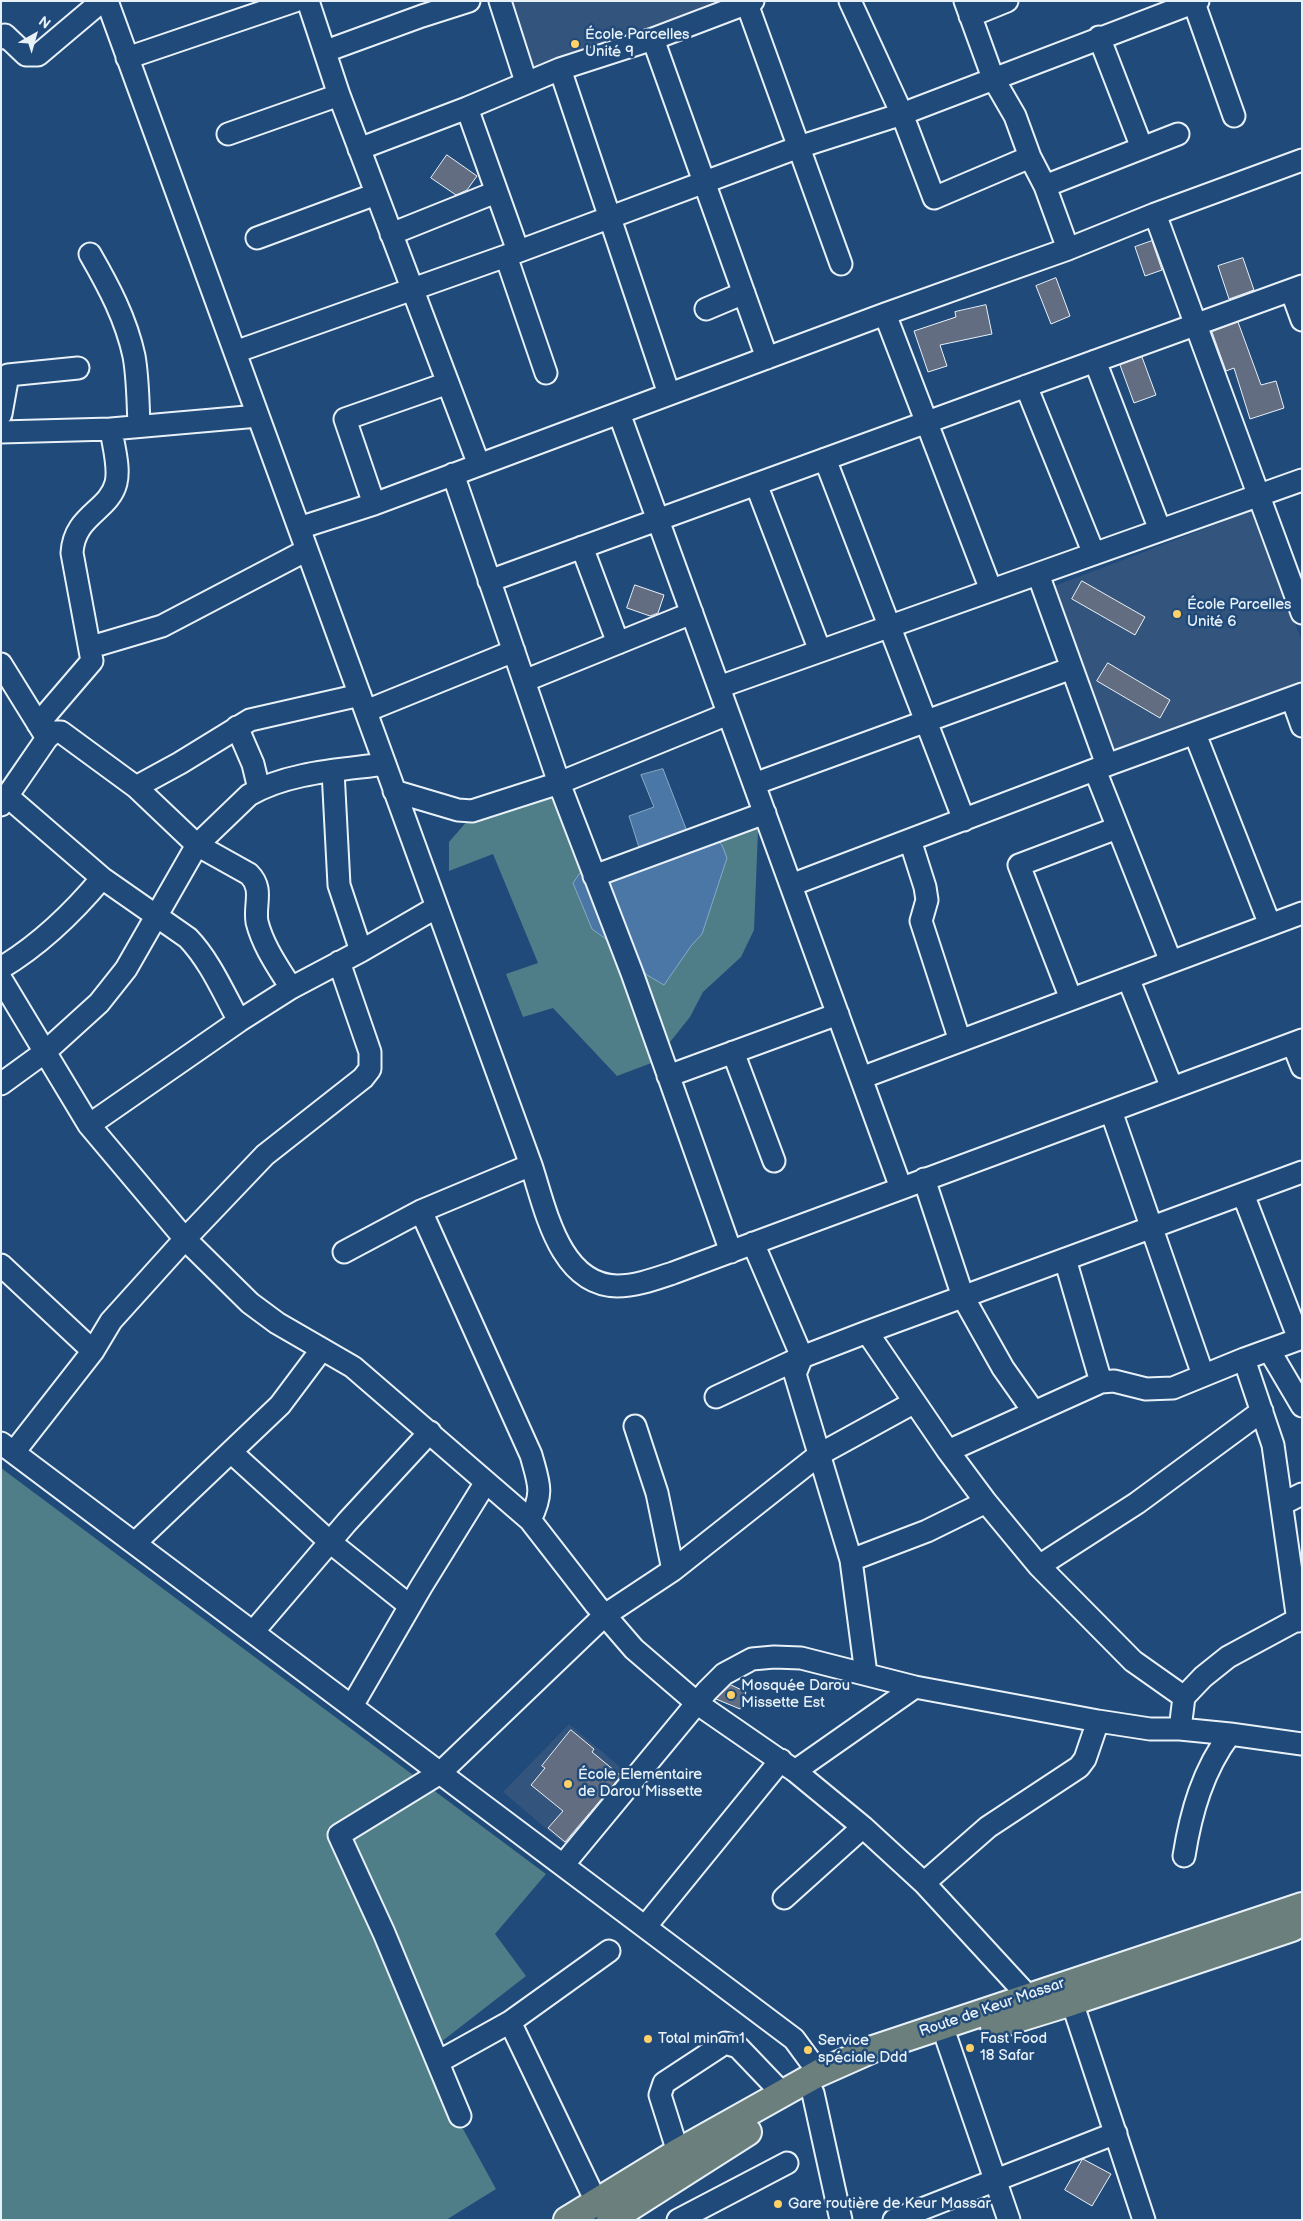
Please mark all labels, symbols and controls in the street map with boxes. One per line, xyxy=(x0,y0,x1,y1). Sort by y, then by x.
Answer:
north arrow xyxy=(10,10,60,60)
text: N xyxy=(35,13,54,33)
place label: École Parcelles Unité 9 xyxy=(585,26,689,61)
marker: École Parcelles Unité 9 xyxy=(569,38,581,50)
place label: École Parcelles Unité 6 xyxy=(1187,596,1291,631)
marker: École Parcelles Unité 6 xyxy=(1171,608,1183,620)
place label: Mosquée Darou Missette Est xyxy=(741,1677,850,1712)
marker: Mosquée Darou Missette Est xyxy=(725,1689,737,1701)
place label: École Elementaire de Darou Missette xyxy=(578,1766,702,1801)
marker: École Elementaire de Darou Missette xyxy=(562,1778,574,1790)
street label: Route de Keur Massar xyxy=(917,1975,1067,2041)
place label: Total minam1 xyxy=(658,2030,745,2048)
place label: Fast Food 18 Safar xyxy=(980,2030,1047,2065)
place label: Service spéciale Ddd xyxy=(818,2032,907,2067)
marker: Total minam1 xyxy=(642,2033,654,2045)
marker: Fast Food 18 Safar xyxy=(964,2042,976,2054)
marker: Service spéciale Ddd xyxy=(802,2044,814,2056)
place label: Gare routière de Keur Massar xyxy=(788,2195,991,2213)
marker: Gare routière de Keur Massar xyxy=(772,2198,784,2210)

